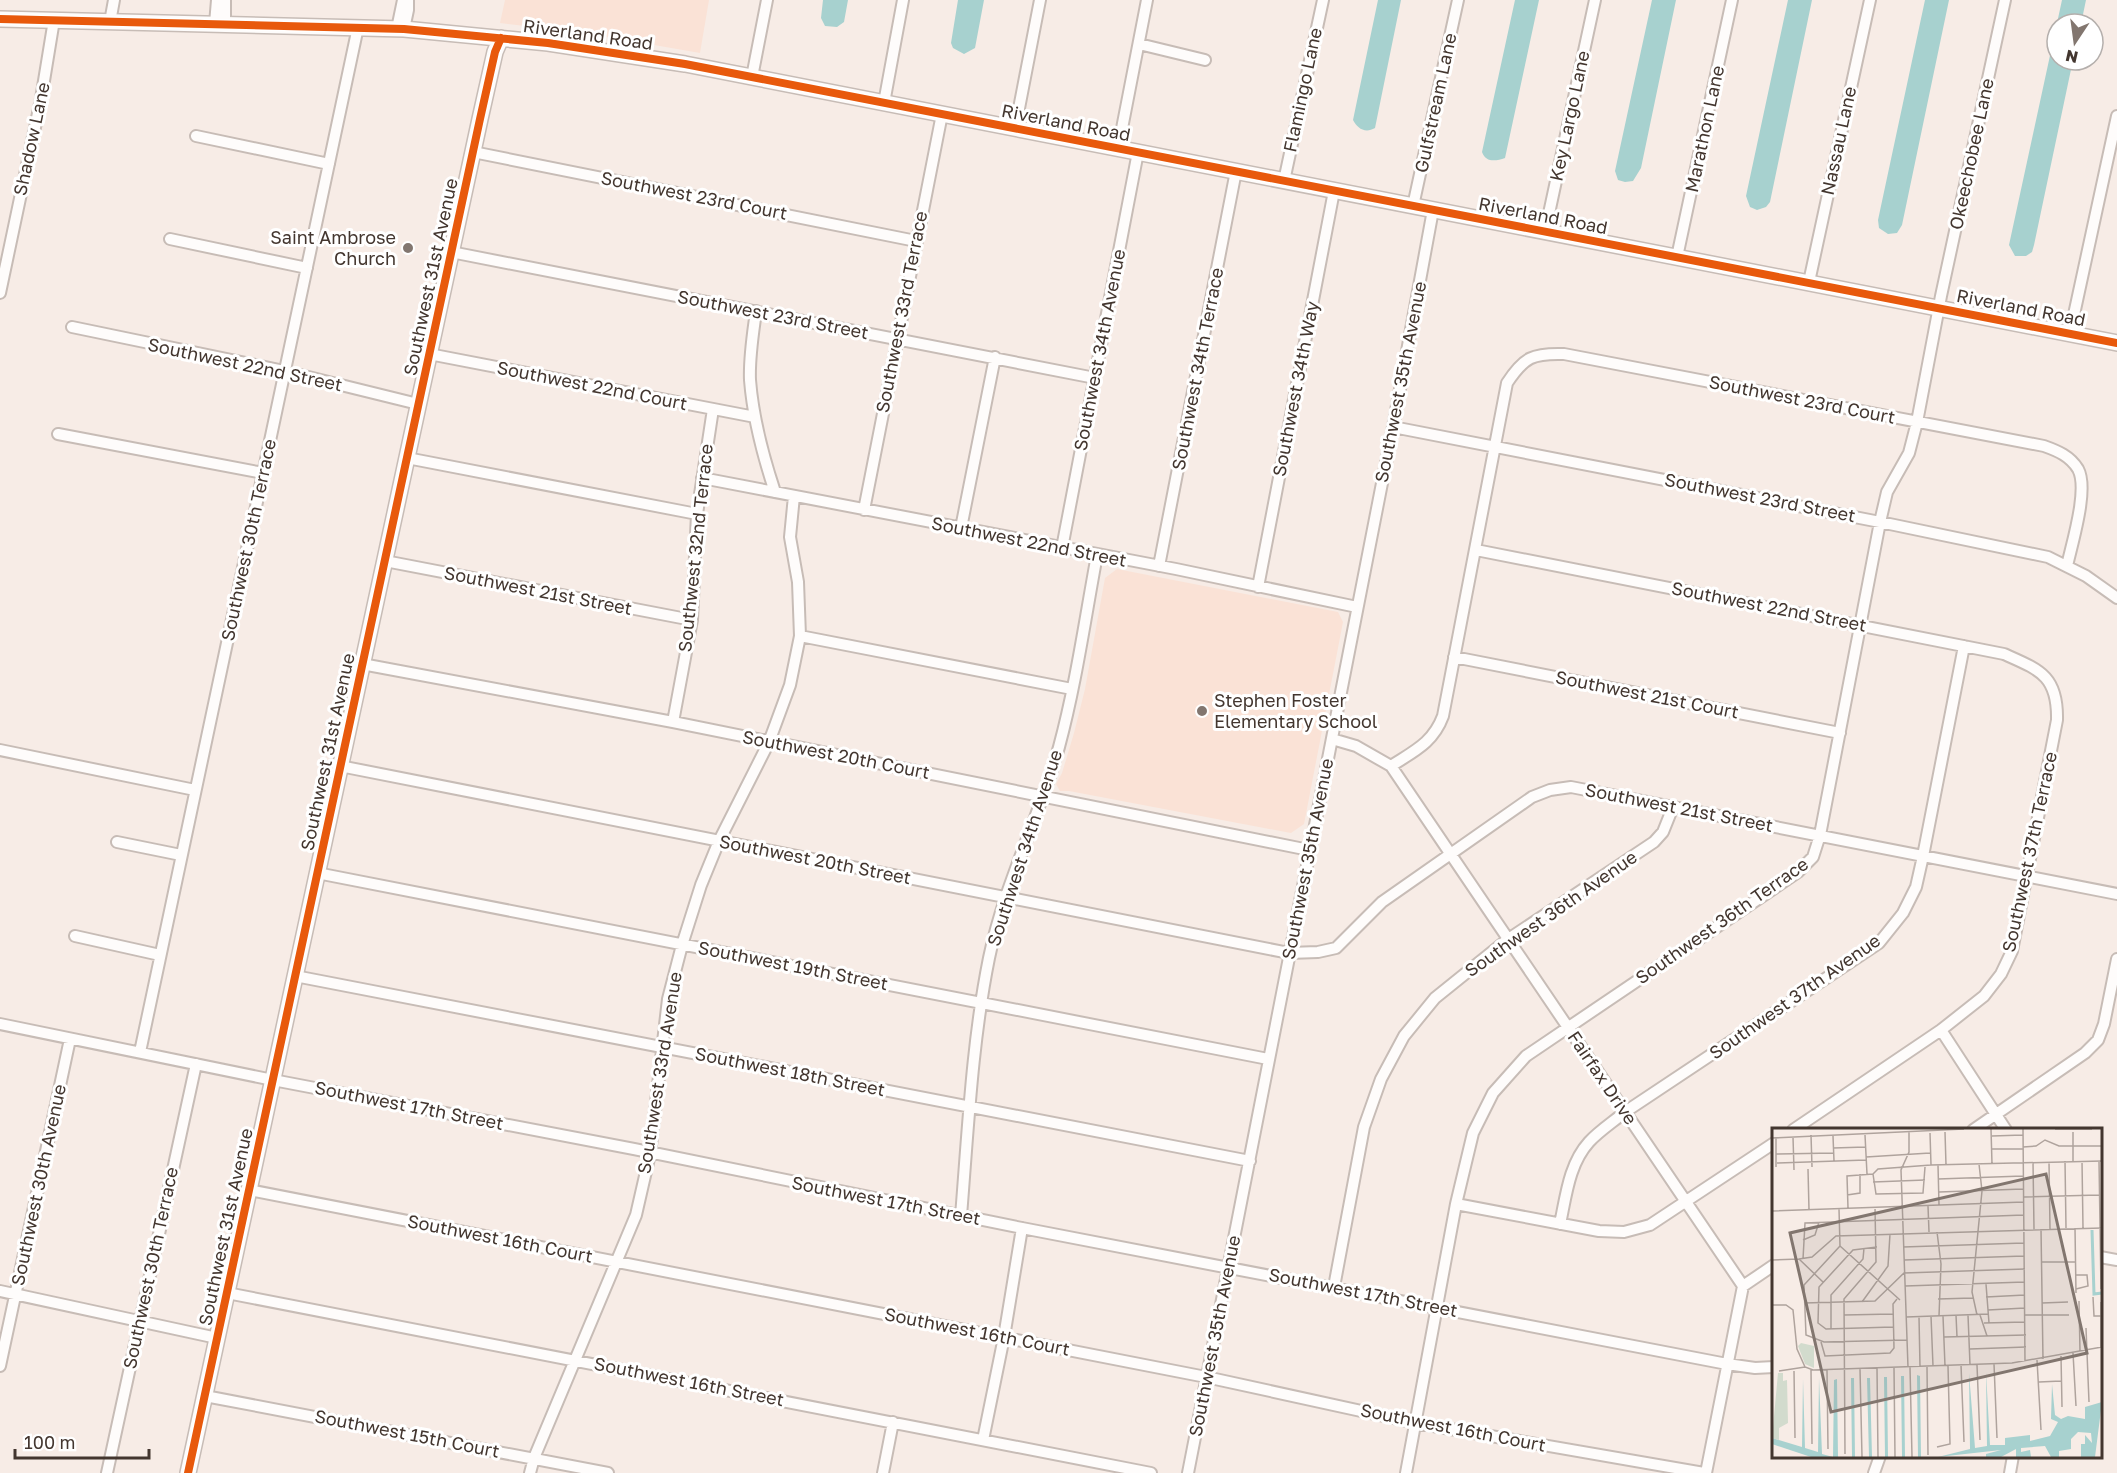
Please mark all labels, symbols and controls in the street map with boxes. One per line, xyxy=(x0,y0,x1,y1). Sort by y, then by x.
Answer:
north arrow xyxy=(2045,12,2105,72)
street label: Riverland Road xyxy=(522,14,654,54)
street label: Flamingo Lane xyxy=(1278,25,1326,154)
street label: Gulfstream Lane xyxy=(1409,31,1461,175)
text: N xyxy=(2063,46,2080,68)
street label: Key Largo Lane xyxy=(1544,49,1594,183)
street label: Marathon Lane xyxy=(1680,63,1728,194)
street label: Okeechobee Lane xyxy=(1944,76,1998,232)
street label: Shadow Lane xyxy=(8,80,54,198)
street label: Nassau Lane xyxy=(1816,84,1860,197)
street label: Riverland Road xyxy=(1000,99,1133,145)
street label: Southwest 23rd Court xyxy=(599,166,789,224)
street label: Southwest 31st Avenue xyxy=(398,176,462,378)
street label: Riverland Road xyxy=(1477,192,1610,238)
street label: Southwest 33rd Terrace xyxy=(871,209,931,415)
place label: Saint Ambrose Church xyxy=(270,226,396,269)
marker: Saint Ambrose Church xyxy=(401,241,415,255)
street label: Southwest 34th Avenue xyxy=(1069,247,1129,453)
street label: Southwest 34th Terrace xyxy=(1167,266,1227,472)
street label: Southwest 35th Avenue xyxy=(1370,279,1430,484)
street label: Riverland Road xyxy=(1955,284,2088,330)
street label: Southwest 23rd Street xyxy=(676,285,871,343)
street label: Southwest 34th Way xyxy=(1267,299,1323,478)
street label: Southwest 22nd Street xyxy=(146,333,344,395)
street label: Southwest 22nd Court xyxy=(495,356,689,414)
street label: Southwest 23rd Court xyxy=(1707,370,1897,428)
street label: Southwest 30th Terrace xyxy=(216,437,280,643)
street label: Southwest 32nd Terrace xyxy=(673,443,717,653)
street label: Southwest 23rd Street xyxy=(1663,468,1858,526)
street label: Southwest 22nd Street xyxy=(930,511,1129,571)
street label: Southwest 21st Street xyxy=(442,561,634,619)
street label: Southwest 22nd Street xyxy=(1670,576,1869,636)
street label: Southwest 31st Avenue xyxy=(295,651,359,853)
street label: Southwest 21st Court xyxy=(1554,665,1741,723)
place label: Stephen Foster Elementary School xyxy=(1214,689,1378,732)
marker: Stephen Foster Elementary School xyxy=(1195,704,1209,718)
street label: Southwest 20th Court xyxy=(741,725,932,783)
street label: Southwest 34th Avenue xyxy=(982,747,1066,949)
street label: Southwest 37th Terrace xyxy=(1997,749,2061,954)
street label: Southwest 35th Avenue xyxy=(1277,756,1337,961)
street label: Southwest 21st Street xyxy=(1583,778,1775,836)
street label: Southwest 20th Street xyxy=(717,830,913,888)
street label: Southwest 36th Avenue xyxy=(1460,845,1641,981)
street label: Southwest 36th Terrace xyxy=(1631,852,1812,988)
street label: Southwest 37th Avenue xyxy=(1705,929,1884,1064)
street label: Southwest 19th Street xyxy=(696,936,890,994)
street label: Southwest 33rd Avenue xyxy=(632,970,686,1176)
street label: Fairfax Drive xyxy=(1563,1026,1642,1128)
street label: Southwest 18th Street xyxy=(693,1042,887,1100)
street label: Southwest 17th Street xyxy=(313,1076,505,1134)
street label: Southwest 30th Avenue xyxy=(6,1082,70,1288)
street label: Southwest 31st Avenue xyxy=(193,1126,257,1328)
inset map xyxy=(1772,1128,2102,1458)
street label: Southwest 30th Terrace xyxy=(118,1165,182,1371)
street label: Southwest 17th Street xyxy=(790,1171,982,1229)
street label: Southwest 16th Court xyxy=(406,1209,595,1267)
street label: Southwest 35th Avenue xyxy=(1184,1233,1244,1438)
street label: Southwest 17th Street xyxy=(1267,1263,1459,1321)
street label: Southwest 16th Court xyxy=(883,1302,1072,1360)
street label: Southwest 16th Street xyxy=(592,1352,786,1410)
street label: Southwest 16th Court xyxy=(1359,1398,1548,1456)
street label: Southwest 15th Court xyxy=(313,1404,501,1462)
scale bar xyxy=(15,1422,148,1460)
text: 100 m xyxy=(24,1431,75,1453)

